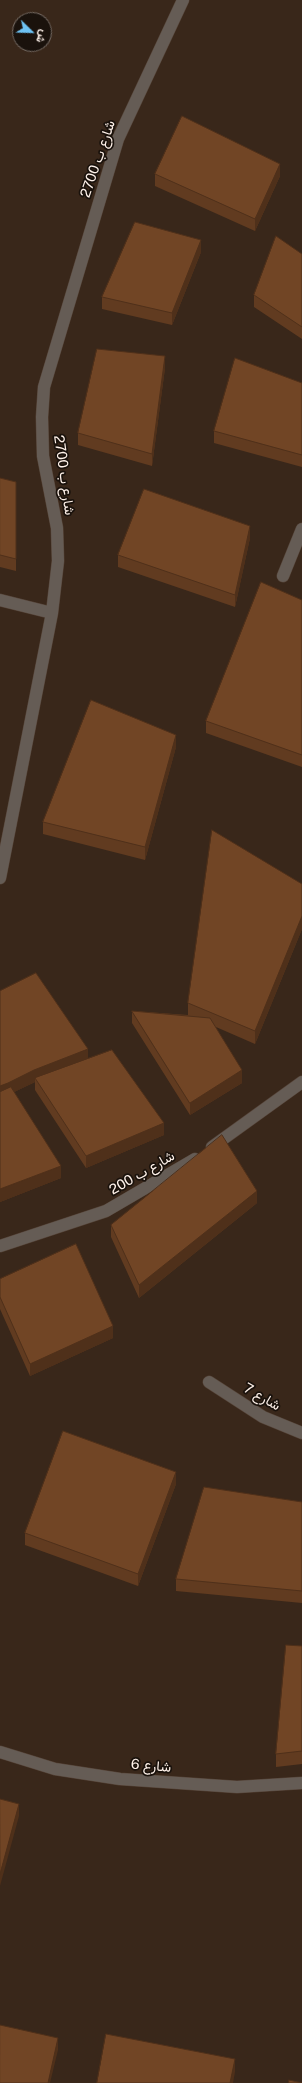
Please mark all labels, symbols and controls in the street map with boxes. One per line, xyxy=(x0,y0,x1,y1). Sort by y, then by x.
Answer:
north arrow xyxy=(12,12,52,52)
text: ش xyxy=(34,28,50,45)
street label: شارع ب 2700 xyxy=(77,118,119,200)
street label: شارع ب 2700 xyxy=(50,434,78,516)
street label: شارع ب 200 xyxy=(106,1148,178,1198)
street label: شارع 7 xyxy=(240,1380,284,1414)
street label: شارع 6 xyxy=(130,1756,172,1776)

